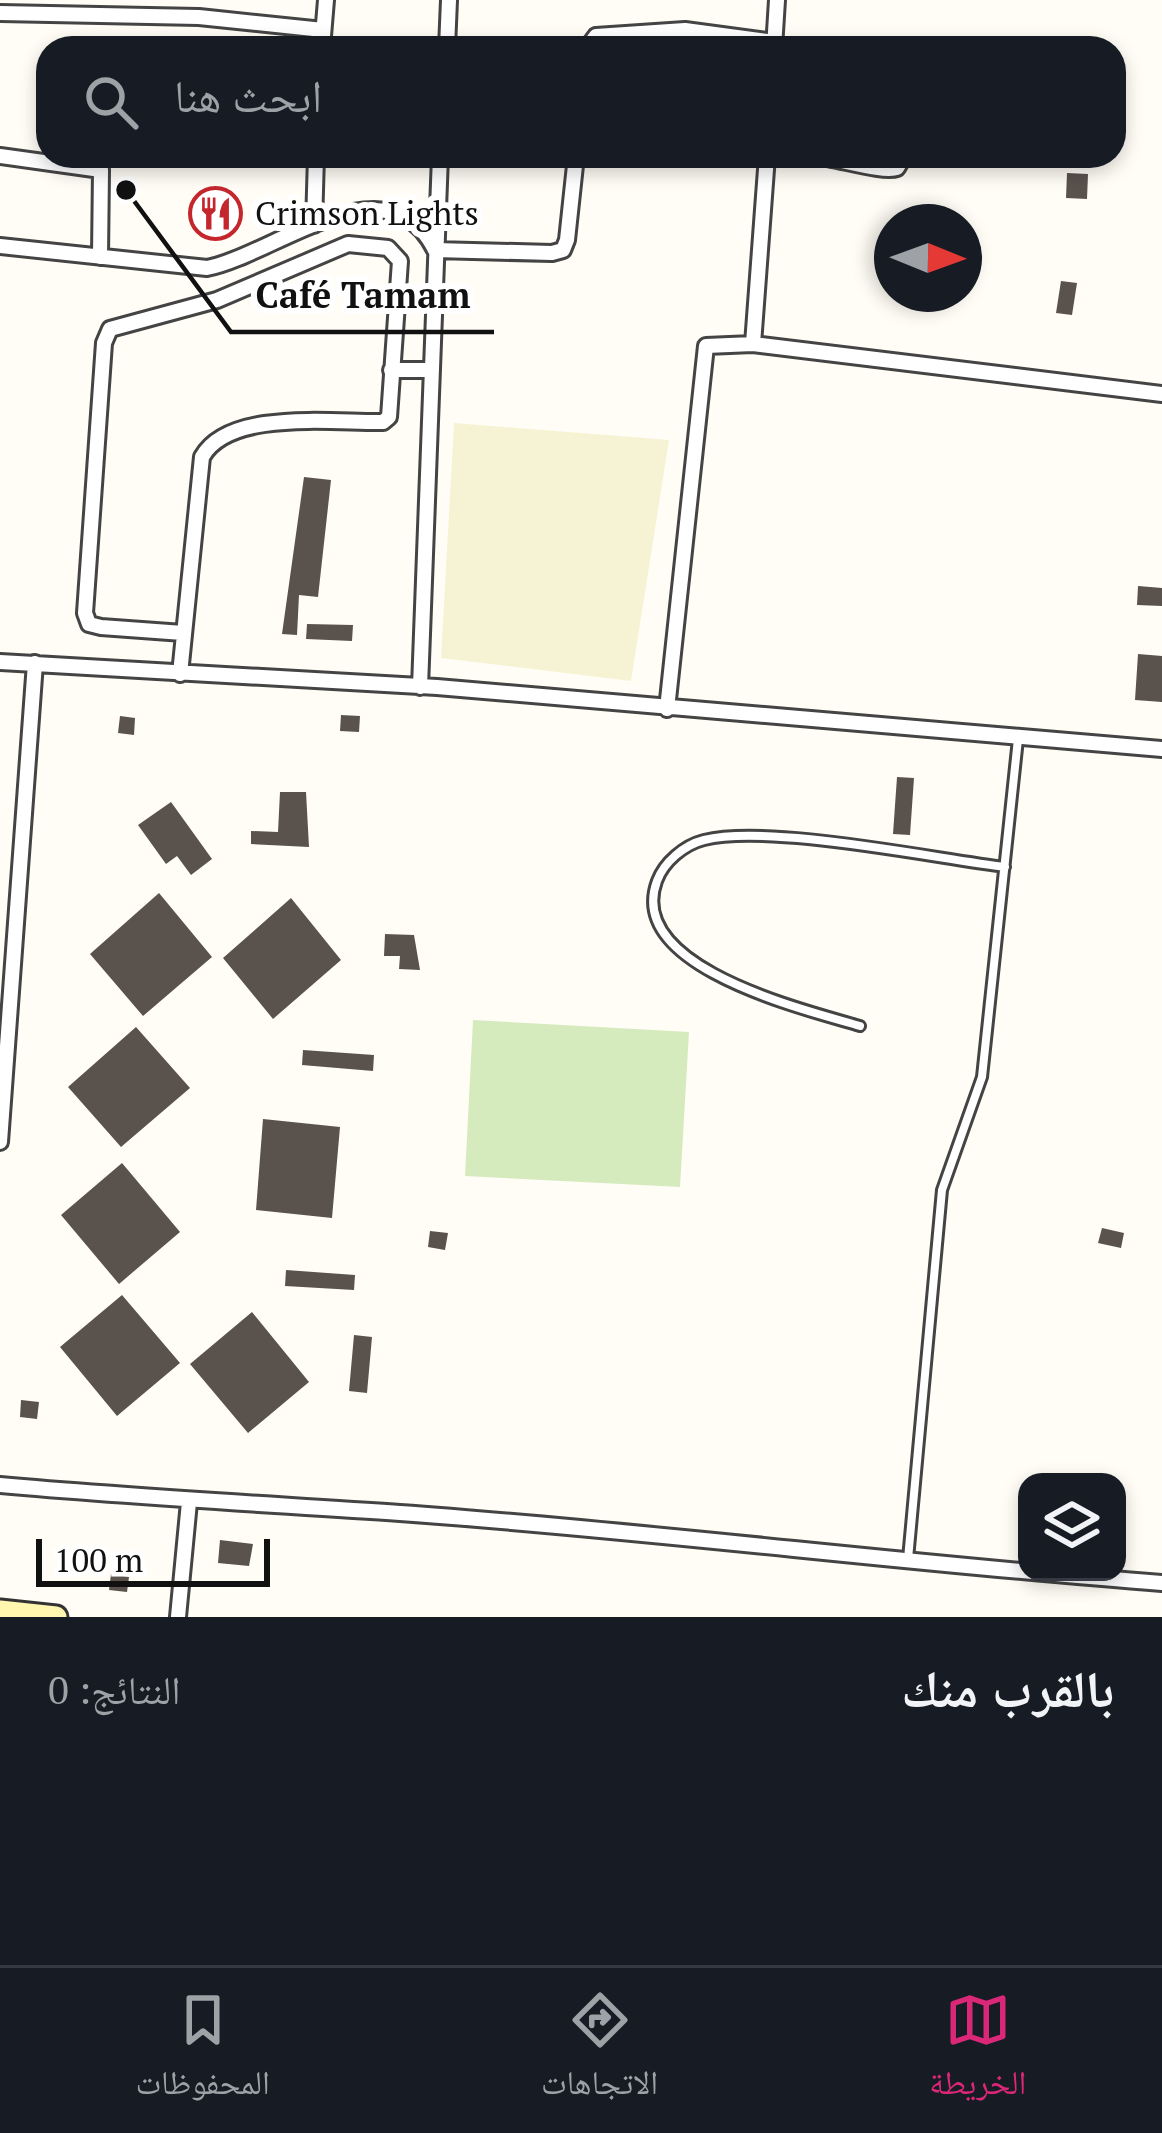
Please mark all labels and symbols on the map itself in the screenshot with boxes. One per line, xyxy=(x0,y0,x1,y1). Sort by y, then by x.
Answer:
restaurant icon: Crimson Lights xyxy=(188,185,244,241)
place label: Crimson Lights xyxy=(255,191,479,234)
north arrow xyxy=(874,204,982,312)
callout: Café Tamam xyxy=(231,260,494,332)
text: Café Tamam xyxy=(256,271,471,318)
scale bar xyxy=(36,1533,270,1586)

